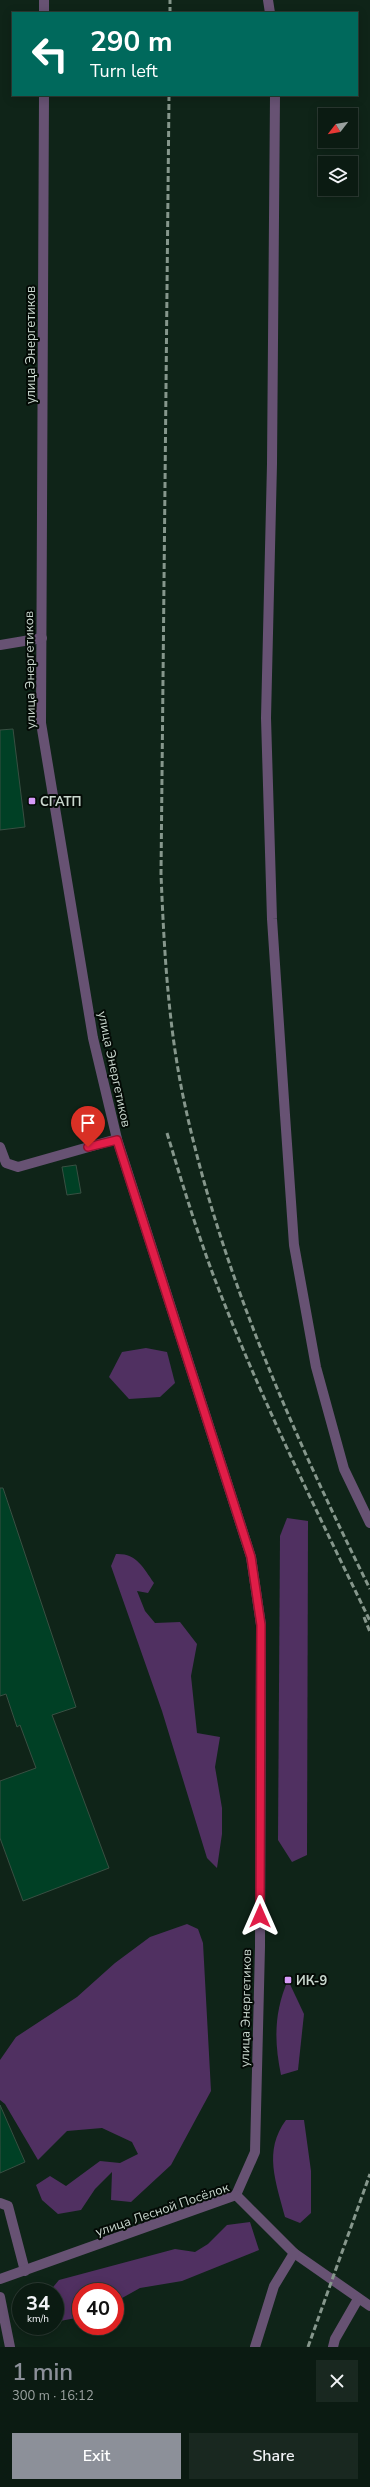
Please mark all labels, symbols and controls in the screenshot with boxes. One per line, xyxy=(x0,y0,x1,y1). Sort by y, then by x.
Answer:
text: 290 m xyxy=(90,23,173,61)
icon: left xyxy=(24,28,76,80)
text: Turn left xyxy=(90,59,158,83)
north arrow xyxy=(318,108,358,148)
map controls xyxy=(318,108,358,196)
button: layers xyxy=(318,156,358,196)
street label: улица Энергетиков xyxy=(22,286,40,404)
street label: улица Энергетиков xyxy=(20,611,40,729)
place label: СГАТП xyxy=(40,793,82,811)
marker: СГАТП xyxy=(27,796,37,806)
street label: улица Энергетиков xyxy=(93,1010,135,1129)
pin xyxy=(71,1106,105,1147)
icon: arrive xyxy=(77,1112,99,1134)
position arrow xyxy=(239,1895,281,1937)
street label: улица Энергетиков xyxy=(236,1949,256,2067)
place label: ИК-9 xyxy=(296,1972,327,1990)
marker: ИК-9 xyxy=(283,1975,293,1985)
street label: улица Лесной Посёлок xyxy=(93,2179,232,2241)
speed limit sign: 40 xyxy=(72,2283,124,2335)
text: 34 xyxy=(26,2290,50,2317)
text: km/h xyxy=(27,2312,49,2326)
text: 1 min xyxy=(12,2356,73,2388)
button: close xyxy=(316,2360,358,2402)
text: 300 m · 16:12 xyxy=(12,2387,94,2405)
button: Exit xyxy=(12,2433,181,2479)
button: Share xyxy=(189,2433,358,2479)

